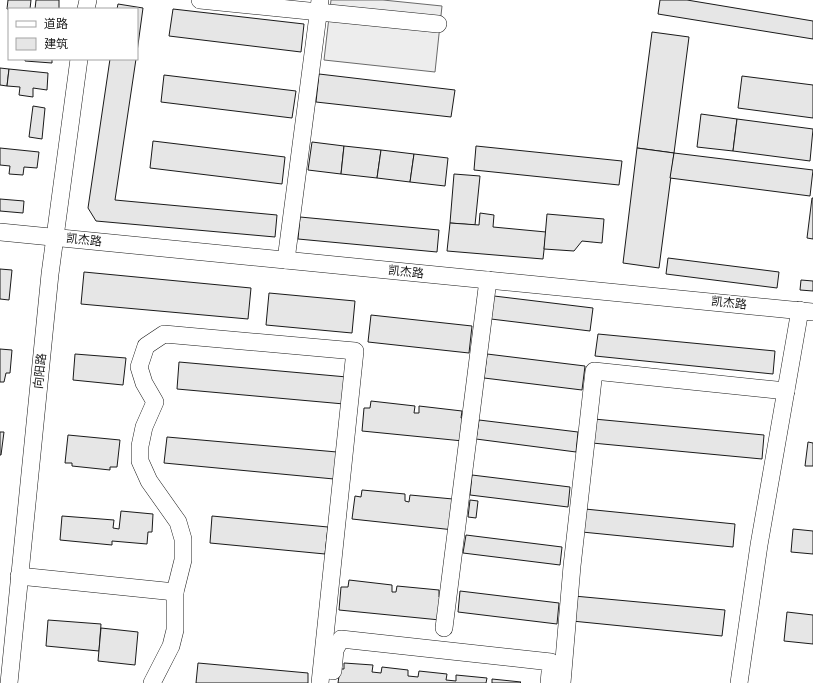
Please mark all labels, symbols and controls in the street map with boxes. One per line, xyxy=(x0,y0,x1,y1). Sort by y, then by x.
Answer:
legend xyxy=(8,8,138,60)
text: 道路 xyxy=(44,17,68,31)
text: 建筑 xyxy=(44,37,68,51)
street label: 凯杰路 xyxy=(65,231,103,249)
street label: 凯杰路 xyxy=(387,263,425,281)
street label: 凯杰路 xyxy=(710,294,748,312)
street label: 向阳路 xyxy=(31,352,49,390)

